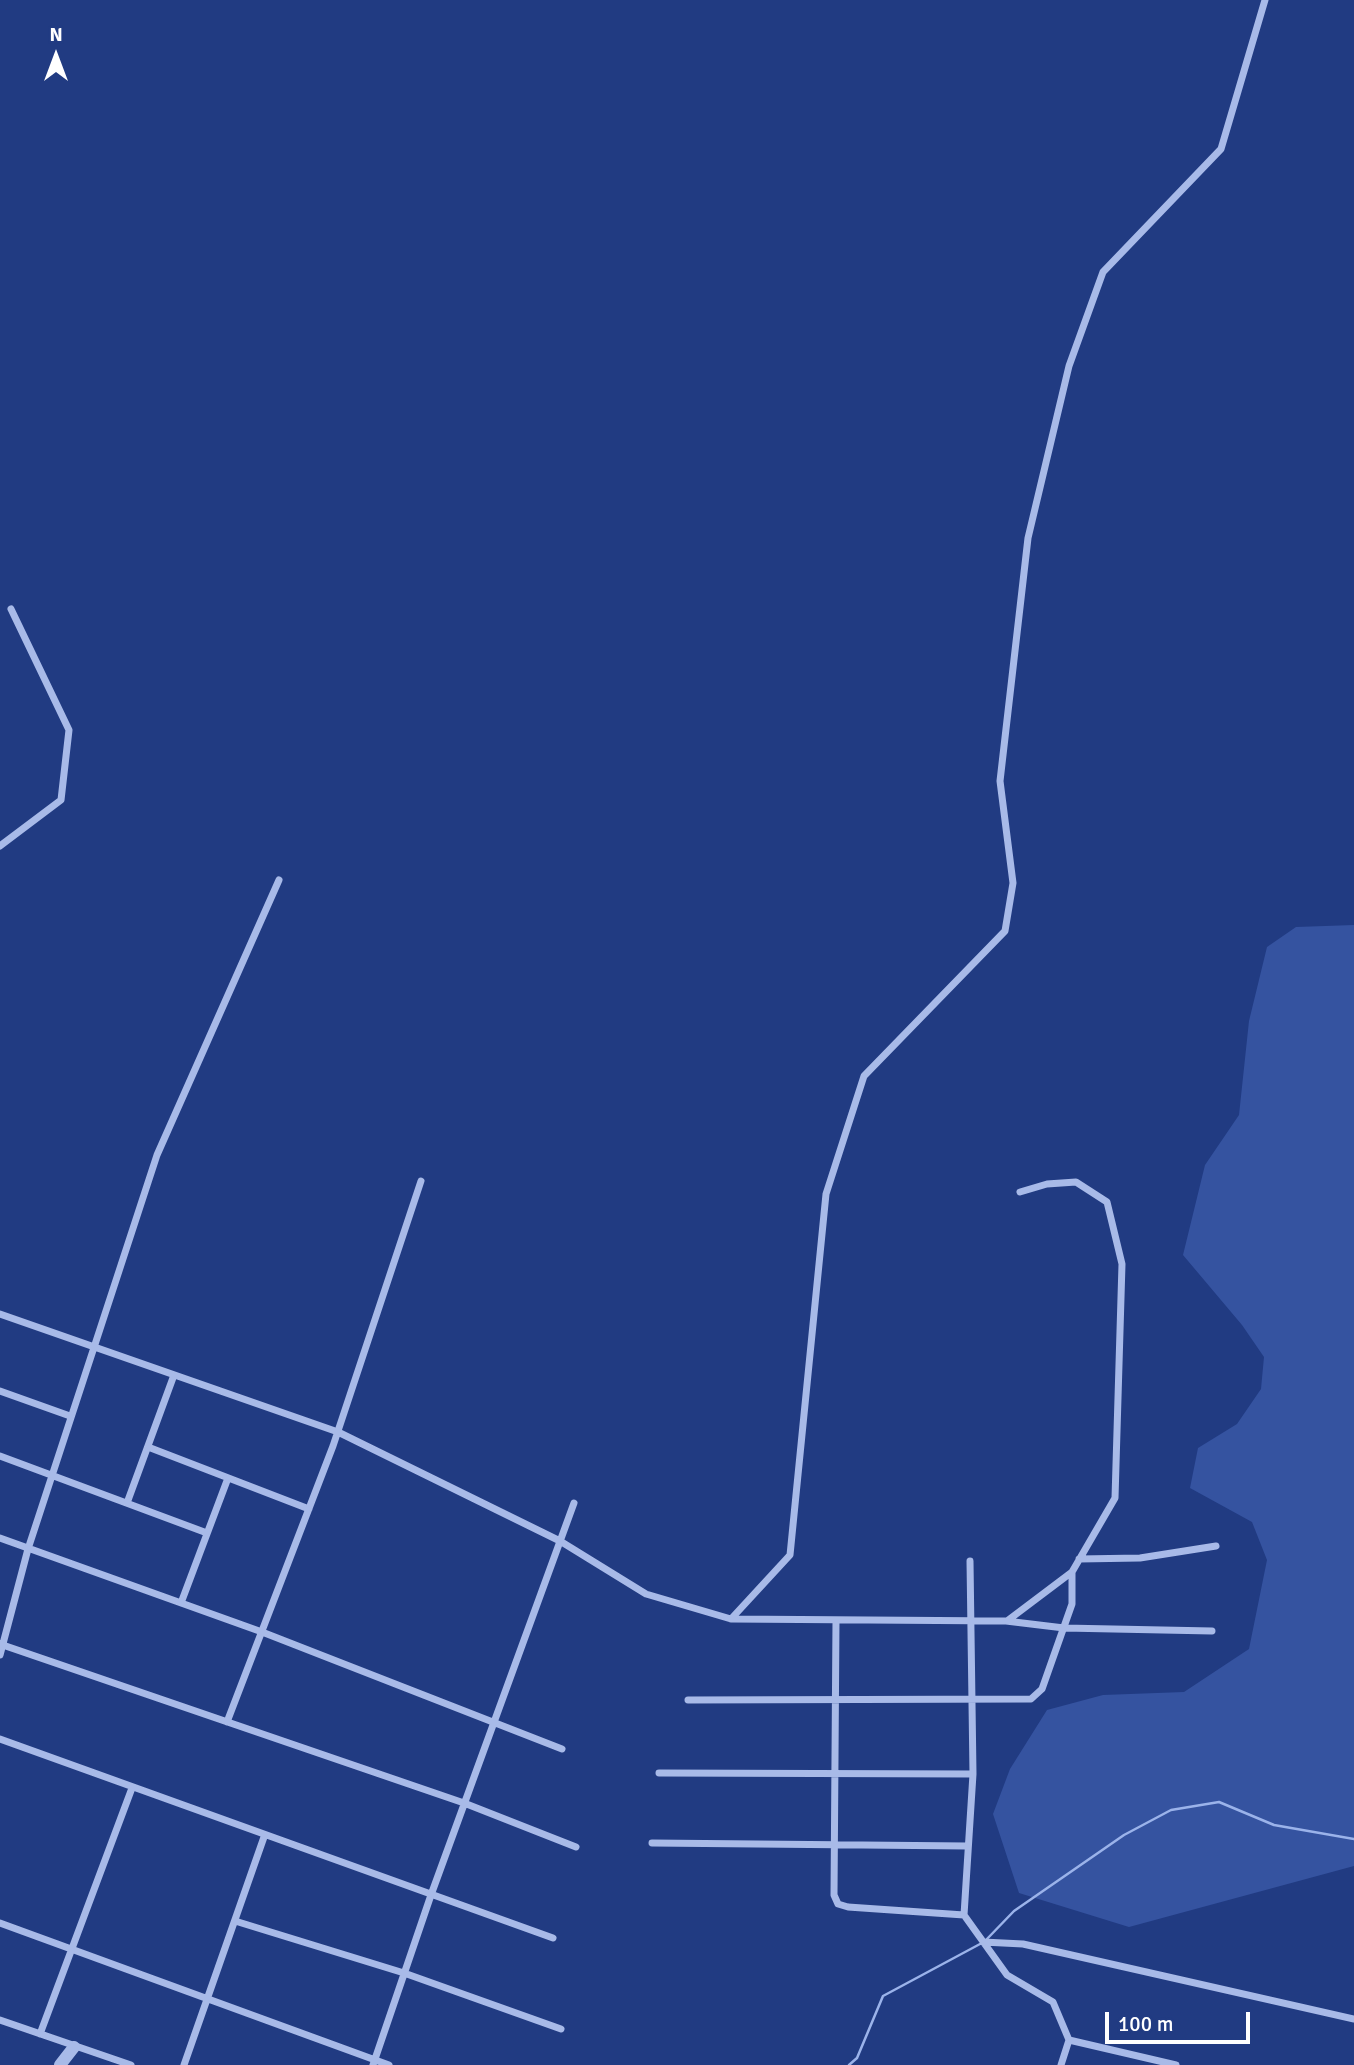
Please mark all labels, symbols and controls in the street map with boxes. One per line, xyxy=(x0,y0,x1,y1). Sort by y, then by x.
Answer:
north arrow xyxy=(21,21,91,91)
text: N xyxy=(49,23,63,47)
scale bar xyxy=(1109,1998,1254,2042)
text: 100 m xyxy=(1118,2011,1173,2037)

